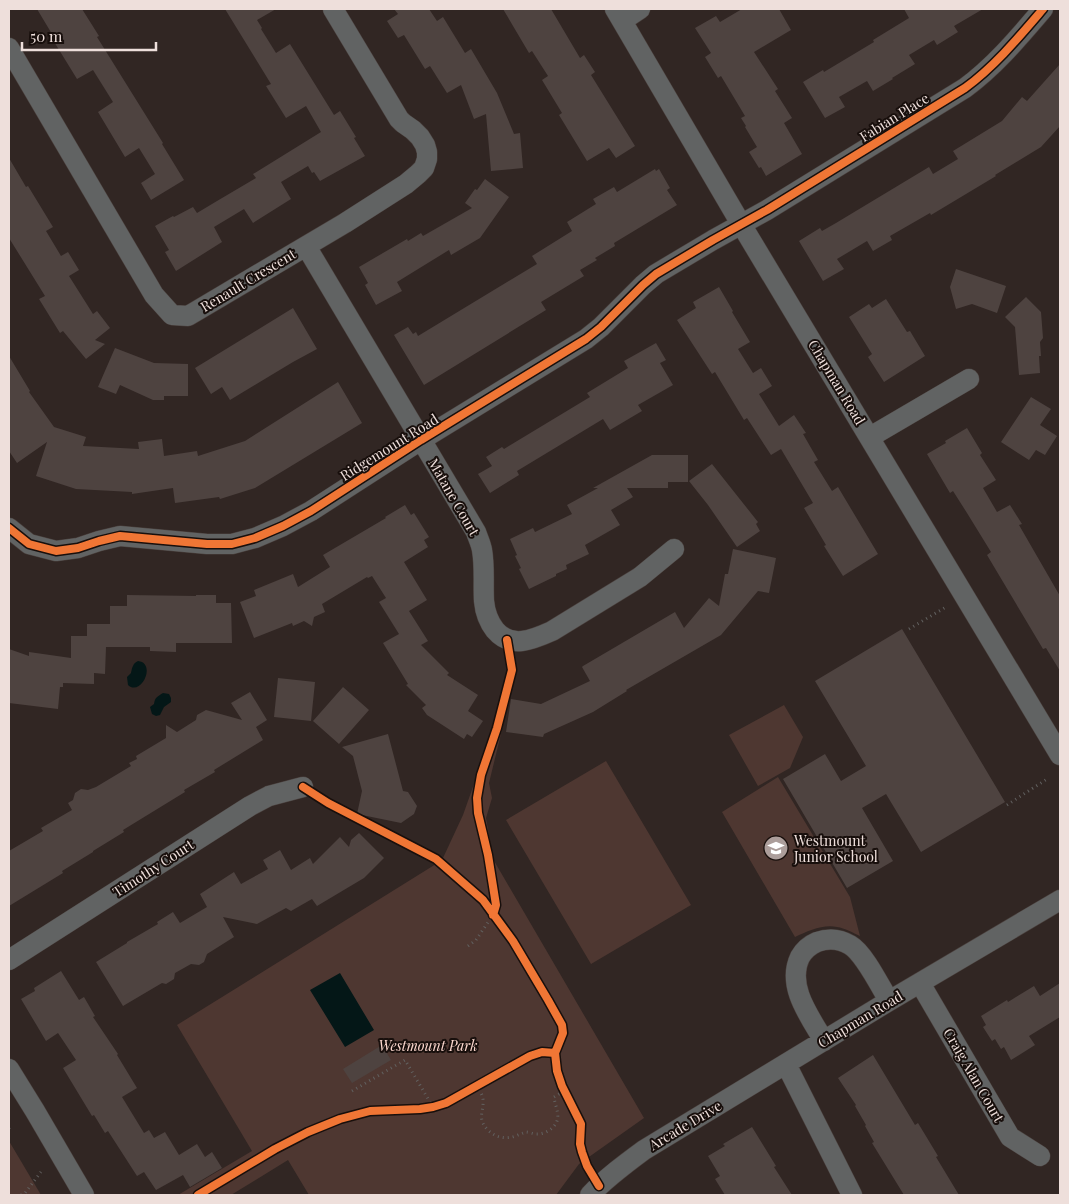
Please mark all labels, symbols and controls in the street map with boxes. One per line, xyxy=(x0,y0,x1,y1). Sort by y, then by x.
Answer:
scale bar xyxy=(22,20,156,52)
text: 50 m xyxy=(30,26,63,46)
street label: Fabian Place xyxy=(856,88,932,146)
street label: Renault Crescent xyxy=(197,244,300,316)
street label: Chapman Road xyxy=(804,336,870,428)
street label: Ridgemount Road xyxy=(336,409,442,485)
street label: Matane Court xyxy=(424,455,484,540)
place label: Westmount Junior School xyxy=(793,831,878,866)
street label: Timothy Court xyxy=(109,834,198,901)
school or university icon: Westmount Junior School xyxy=(763,835,789,861)
street label: Chapman Road xyxy=(814,986,906,1052)
street label: Craig Alan Court xyxy=(939,1025,1009,1126)
park label: Westmount Park xyxy=(378,1036,478,1055)
street label: Arcade Drive xyxy=(644,1096,725,1155)

